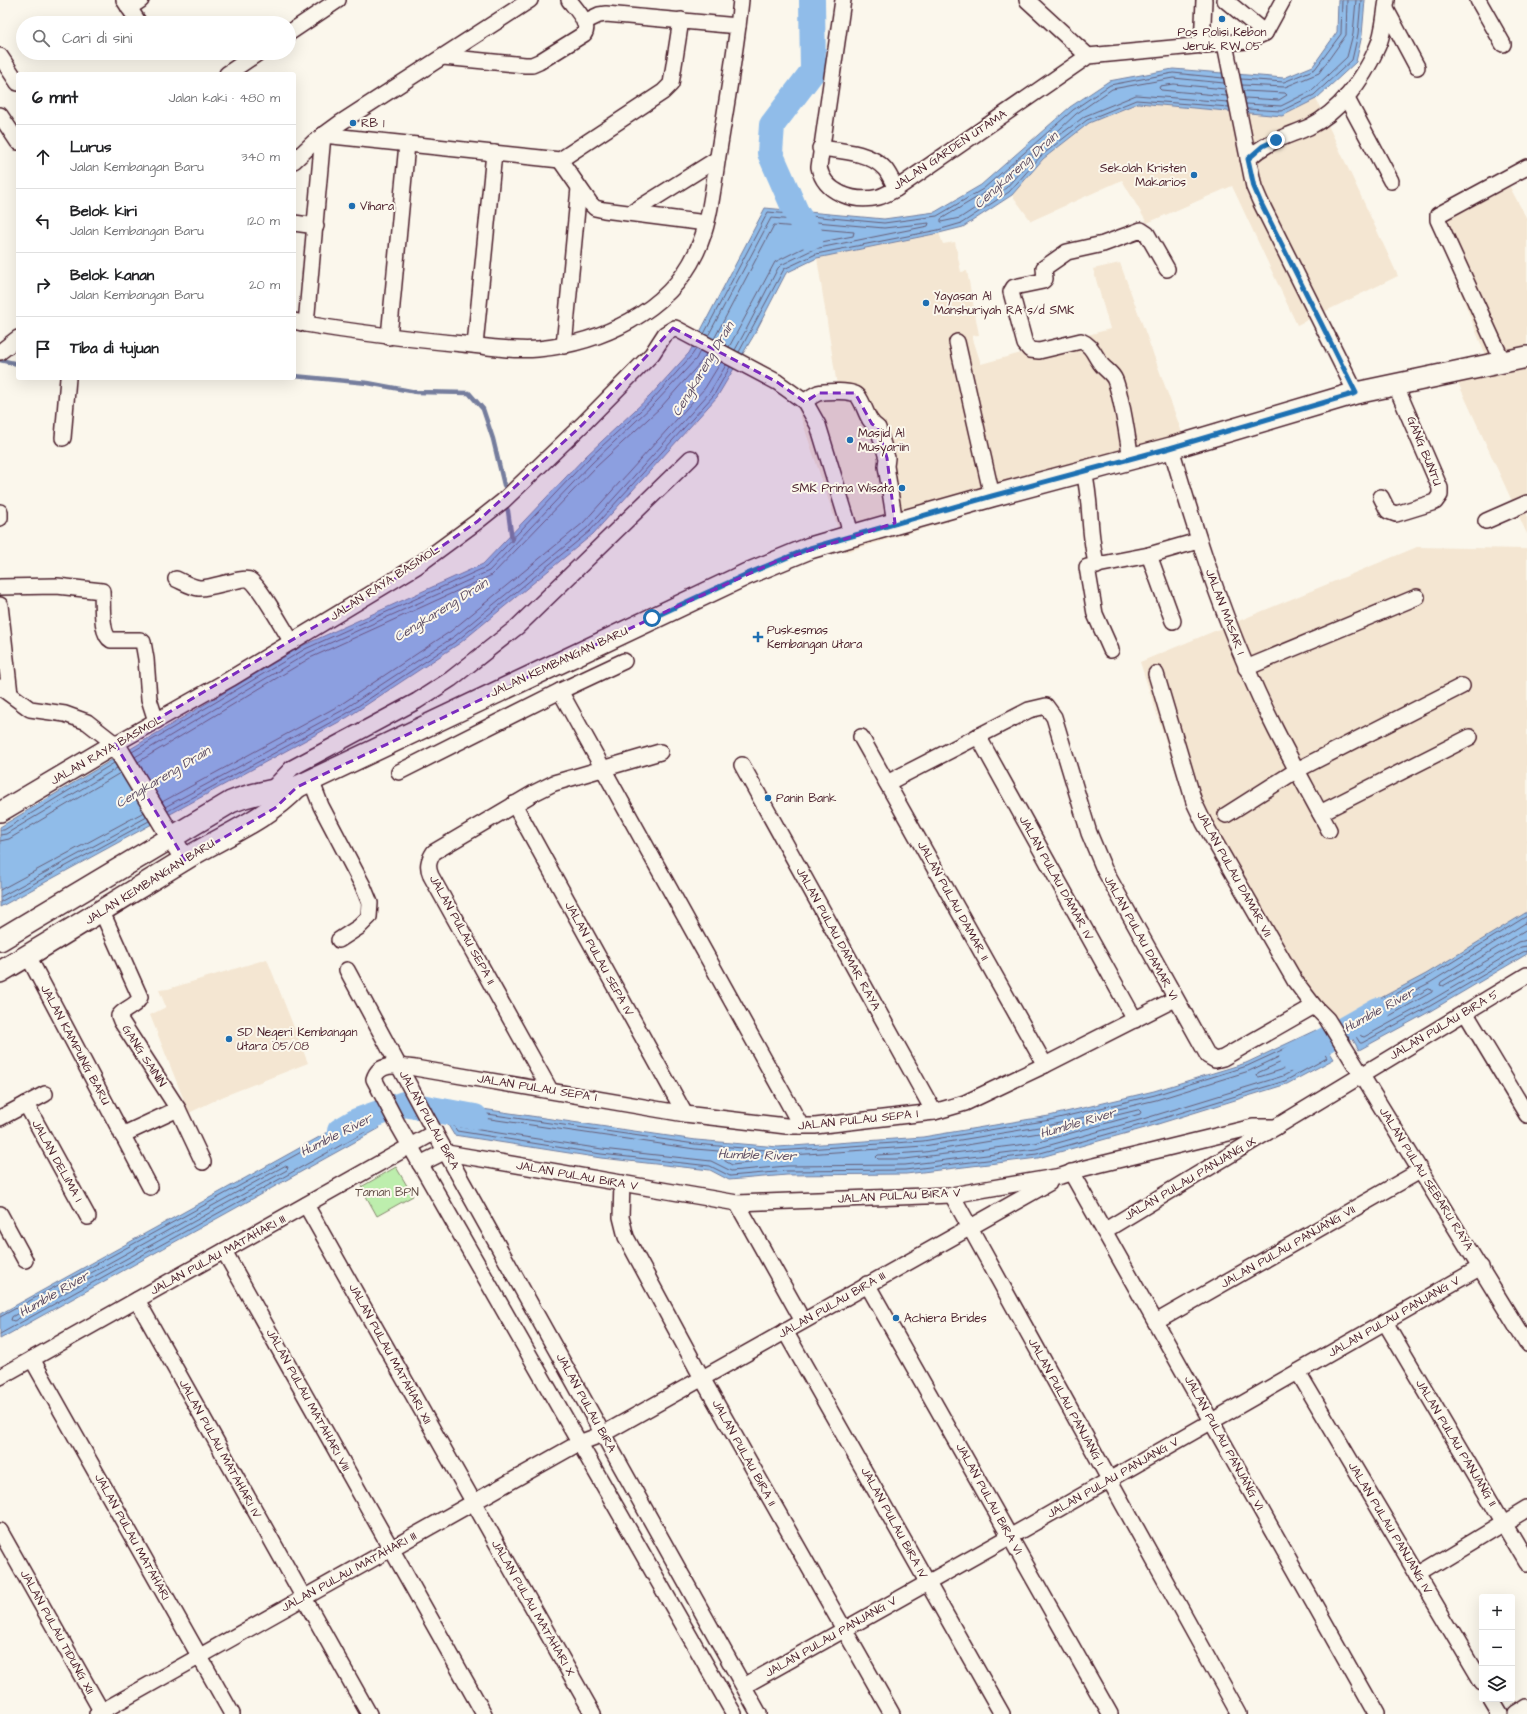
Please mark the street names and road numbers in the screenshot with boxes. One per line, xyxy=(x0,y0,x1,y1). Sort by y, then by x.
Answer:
street label: JALAN GARDEN UTAMA xyxy=(890,105,1010,194)
street label: GANG BUNTU xyxy=(1402,414,1446,489)
street label: JALAN RAYA BASMOL xyxy=(327,541,444,625)
street label: JALAN MASAR I xyxy=(1201,567,1249,657)
street label: JALAN KEMBANGAN BARU xyxy=(487,622,631,701)
street label: JALAN RAYA BASMOL xyxy=(47,710,167,789)
street label: JALAN PULAU DAMAR VII xyxy=(1192,808,1276,940)
street label: JALAN PULAU DAMAR IV xyxy=(1015,813,1098,944)
street label: JALAN KEMBANGAN BARU xyxy=(82,835,218,929)
street label: JALAN PULAU DAMAR II xyxy=(913,838,993,964)
street label: JALAN PULAU DAMAR RAYA xyxy=(792,864,885,1014)
street label: JALAN PULAU SEPA II xyxy=(425,872,499,988)
street label: JALAN PULAU DAMAR VI xyxy=(1100,873,1182,1004)
street label: JALAN PULAU SEPA IV xyxy=(560,899,638,1020)
street label: JALAN KAMPUNG BARU xyxy=(36,982,114,1108)
street label: JALAN PULAU BIRA 5 xyxy=(1386,985,1502,1064)
street label: GANG SAININ xyxy=(118,1022,171,1091)
street label: JALAN PULAU BIRA xyxy=(395,1067,463,1173)
street label: JALAN PULAU SEPA I xyxy=(476,1070,598,1106)
street label: JALAN PULAU SEBARU RAYA xyxy=(1375,1104,1477,1254)
street label: JALAN PULAU SEPA I xyxy=(797,1105,919,1135)
street label: JALAN DELIMA I xyxy=(27,1117,87,1205)
street label: JALAN PULAU PANJANG IX xyxy=(1121,1133,1259,1225)
street label: JALAN PULAU BIRA V xyxy=(515,1157,640,1195)
street label: JALAN PULAU BIRA V xyxy=(837,1184,961,1208)
street label: JALAN PULAU PANJANG VII xyxy=(1217,1201,1359,1293)
street label: JALAN PULAU MATAHARI III xyxy=(147,1210,289,1299)
street label: JALAN PULAU BIRA III xyxy=(775,1267,889,1343)
street label: JALAN PULAU PANJANG V xyxy=(1325,1272,1463,1362)
street label: JALAN PULAU MATAHARI XII xyxy=(344,1281,436,1427)
street label: JALAN PULAU MATAHARI VIII xyxy=(262,1326,354,1474)
street label: JALAN PULAU PANJANG I xyxy=(1024,1335,1108,1469)
street label: JALAN PULAU BIRA xyxy=(552,1350,620,1456)
street label: JALAN PULAU PANJANG VI xyxy=(1180,1373,1268,1513)
street label: JALAN PULAU MATAHARI IV xyxy=(175,1376,266,1522)
street label: JALAN PULAU PANJANG II xyxy=(1411,1376,1501,1510)
street label: JALAN PULAU BIRA II xyxy=(708,1397,780,1509)
street label: JALAN PULAU PANJANG V xyxy=(1044,1433,1182,1523)
street label: JALAN PULAU BIRA VI xyxy=(951,1440,1027,1558)
street label: JALAN PULAU PANJANG IV xyxy=(1344,1459,1436,1598)
street label: JALAN PULAU BIRA IV xyxy=(856,1464,932,1582)
street label: JALAN PULAU MATAHARI xyxy=(90,1471,174,1604)
street label: JALAN PULAU MATAHARI III xyxy=(278,1527,420,1616)
street label: JALAN PULAU MATAHARI X xyxy=(487,1537,579,1679)
street label: JALAN PULAU TIDUNG XII xyxy=(16,1567,98,1697)
street label: JALAN PULAU PANJANG V xyxy=(762,1592,900,1682)

